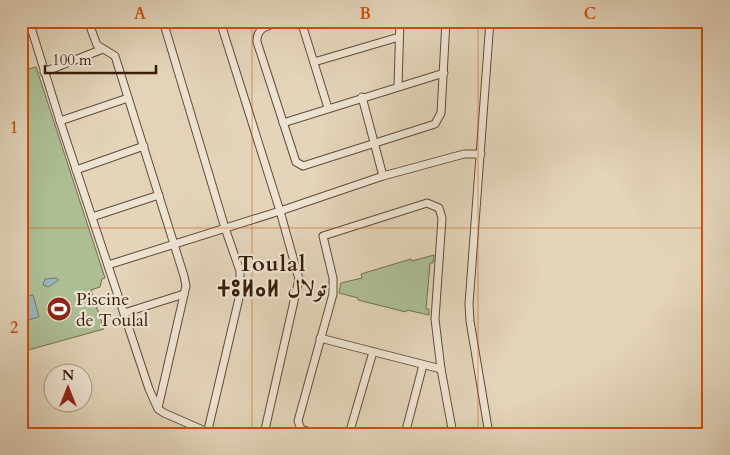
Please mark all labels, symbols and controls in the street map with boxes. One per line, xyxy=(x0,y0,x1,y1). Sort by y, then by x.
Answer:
text: A xyxy=(134,3,146,25)
text: B xyxy=(359,3,371,25)
text: C xyxy=(584,3,596,25)
scale bar xyxy=(45,42,156,74)
text: 100 m xyxy=(52,50,92,70)
text: 1 xyxy=(10,117,18,139)
district label: Toulal ⵜⵓⵍⴰⵍ تولال xyxy=(218,249,327,304)
place label: Piscine de Toulal xyxy=(76,287,149,333)
sports icon: Piscine de Toulal xyxy=(46,296,72,322)
text: 2 xyxy=(10,317,18,339)
north arrow xyxy=(42,362,92,412)
text: N xyxy=(62,366,74,385)

